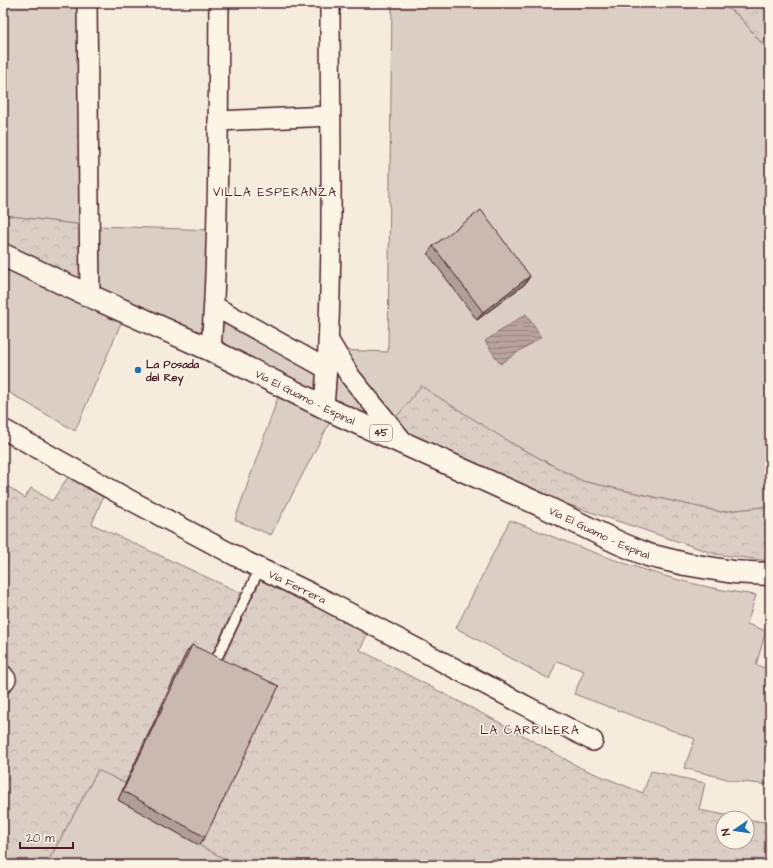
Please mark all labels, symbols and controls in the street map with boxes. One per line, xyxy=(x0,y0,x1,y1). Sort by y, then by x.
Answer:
district label: VILLA ESPERANZA xyxy=(213,184,337,201)
place label: La Posada del Rey xyxy=(145,357,200,387)
marker: La Posada del Rey xyxy=(133,365,143,375)
street label: Vía El Guamo - Espinal xyxy=(253,366,358,428)
road number: 45 xyxy=(370,425,392,441)
street label: Vía El Guamo - Espinal xyxy=(546,503,651,563)
street label: Vía Ferrera xyxy=(266,566,329,607)
district label: LA CARRILERA xyxy=(480,722,580,739)
north arrow xyxy=(715,810,755,850)
scale bar xyxy=(20,824,73,850)
text: N xyxy=(718,827,734,837)
text: 20 m xyxy=(26,830,55,847)

